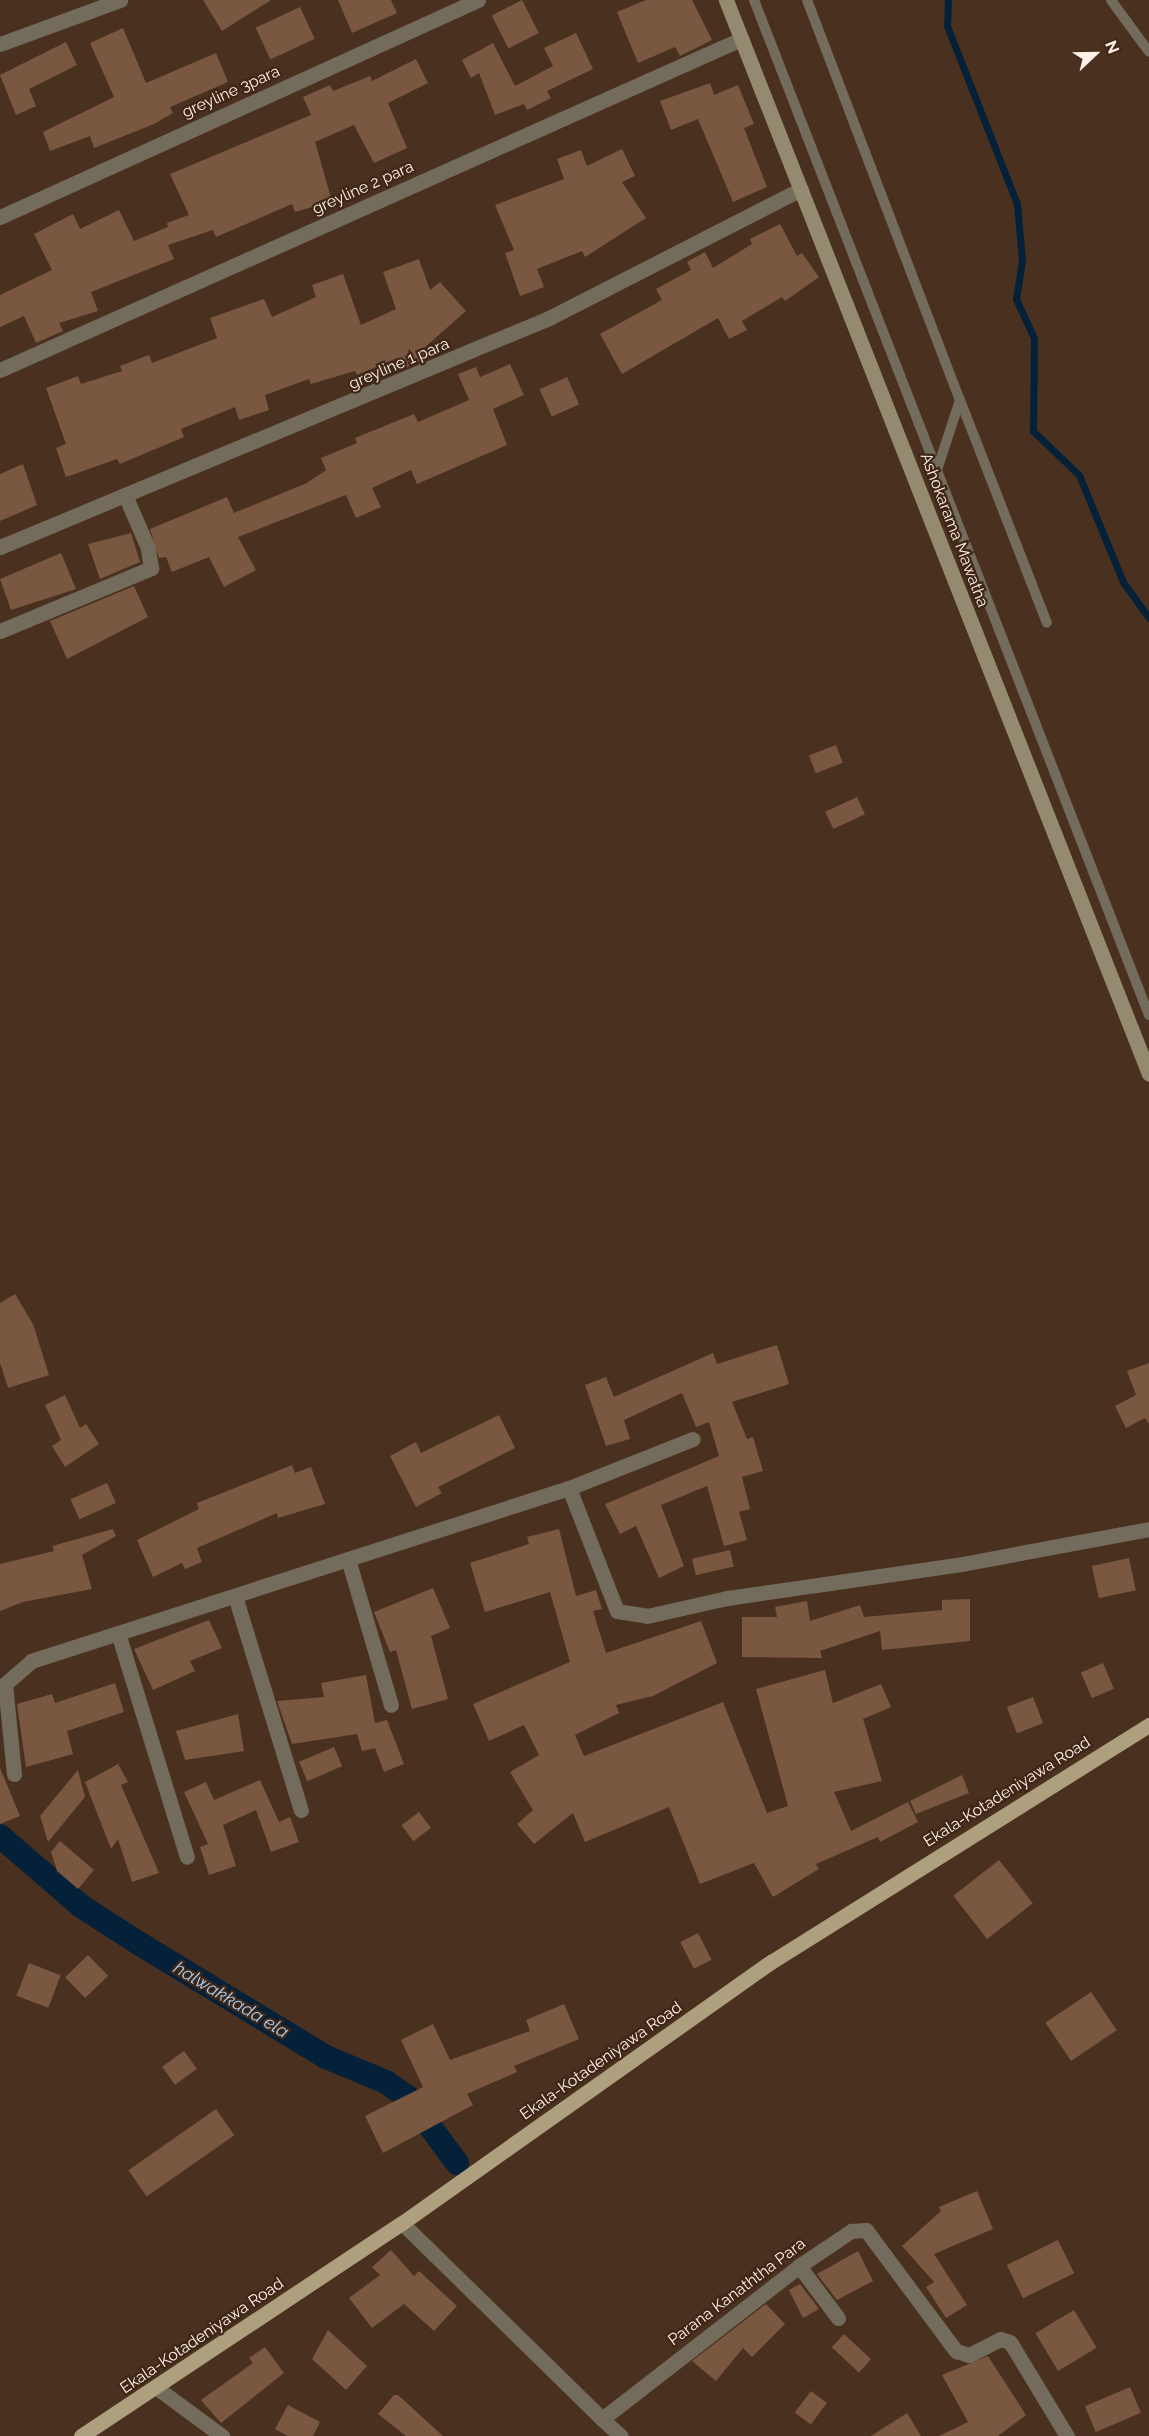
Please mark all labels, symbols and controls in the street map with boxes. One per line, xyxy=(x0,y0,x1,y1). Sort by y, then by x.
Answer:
north arrow xyxy=(1065,24,1125,84)
text: N xyxy=(1101,38,1123,56)
street label: greyline 3para xyxy=(179,62,283,122)
street label: greyline 2 para xyxy=(309,157,417,219)
street label: greyline 1 para xyxy=(346,334,452,394)
street label: Ashokarama Mawatha xyxy=(916,450,992,610)
street label: Ekala-Kotadeniyawa Road xyxy=(920,1733,1094,1851)
water label: halwakkada ela xyxy=(170,1957,292,2043)
street label: Ekala-Kotadeniyawa Road xyxy=(516,1998,686,2124)
street label: Parana Kanaththa Para xyxy=(665,2234,809,2350)
street label: Ekala-Kotadeniyawa Road xyxy=(117,2274,287,2398)

